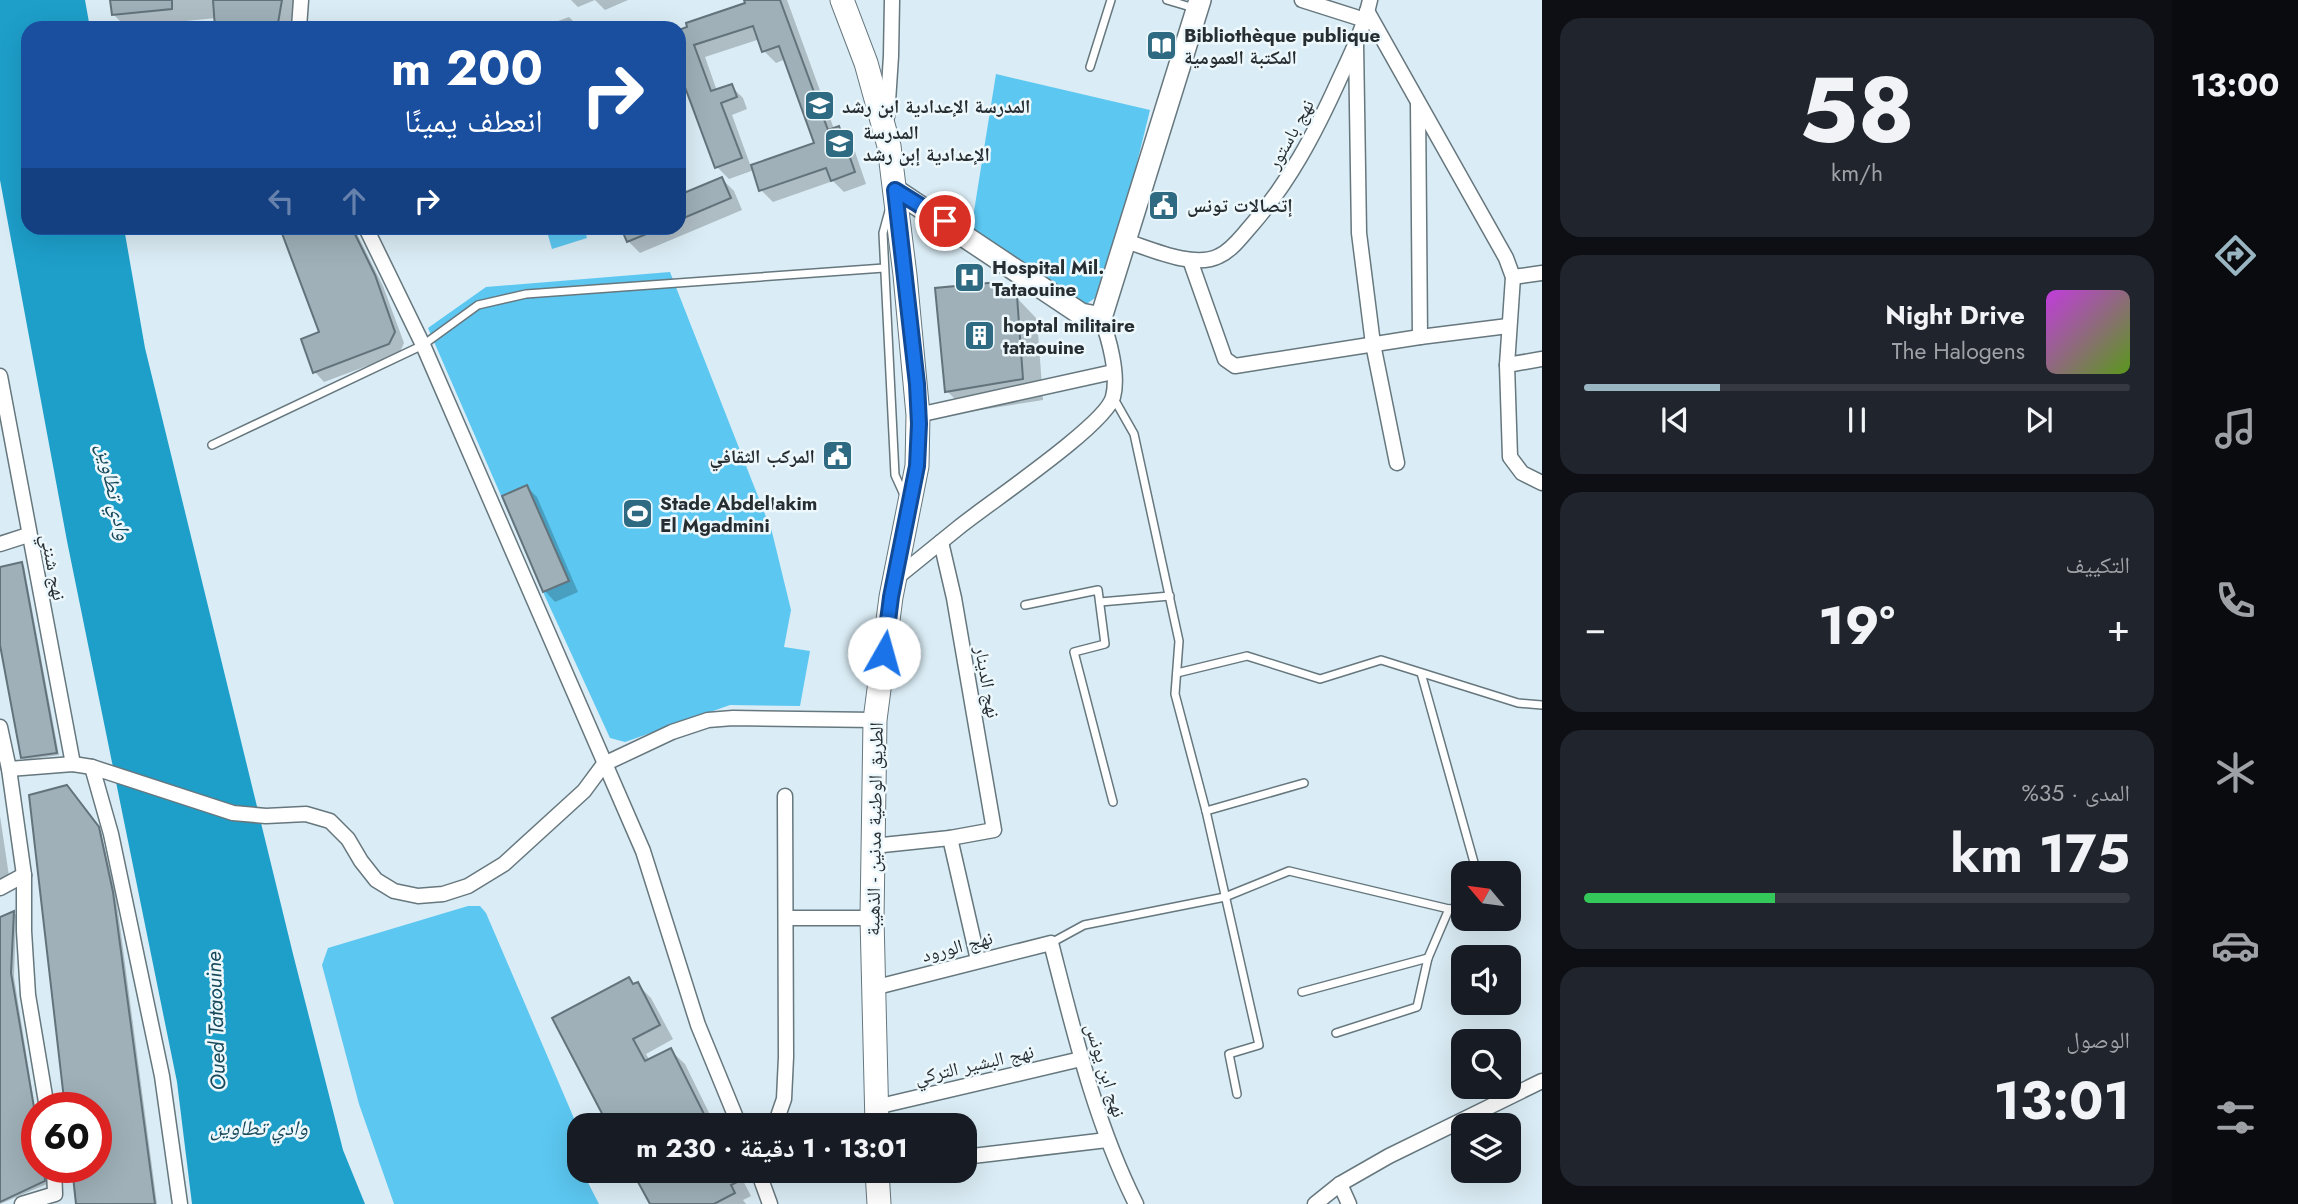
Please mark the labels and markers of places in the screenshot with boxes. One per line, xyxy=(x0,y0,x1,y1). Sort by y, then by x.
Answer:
place label: Bibliothèque publique المكتبة العمومية xyxy=(1184,22,1381,71)
library icon: Bibliothèque publique المكتبة العمومية xyxy=(1144,29,1178,63)
school or university icon: المدرسة الإعدادية ابن رشد xyxy=(802,89,836,123)
place label: المدرسة الإعدادية ابن رشد xyxy=(842,93,1031,120)
place label: المدرسة الإعدادية إبن رشد xyxy=(863,119,990,168)
school or university icon: المدرسة الإعدادية إبن رشد xyxy=(823,126,857,160)
public building icon: إتصالات تونس xyxy=(1147,188,1181,222)
pin xyxy=(915,191,975,251)
place label: إتصالات تونس xyxy=(1187,192,1293,219)
place label: Hospital Mil. Tataouine xyxy=(992,254,1104,303)
hospital icon: Hospital Mil. Tataouine xyxy=(952,261,986,295)
place label: hoptal militaire tataouine xyxy=(1003,312,1135,361)
building icon: hoptal militaire tataouine xyxy=(963,319,997,353)
public building icon: المركب الثقافي xyxy=(821,439,855,473)
place label: المركب الثقافي xyxy=(710,443,815,472)
place label: Stade Abdelاakim El Mgadmini xyxy=(660,490,817,539)
sports icon: Stade Abdelاakim El Mgadmini xyxy=(620,497,654,531)

